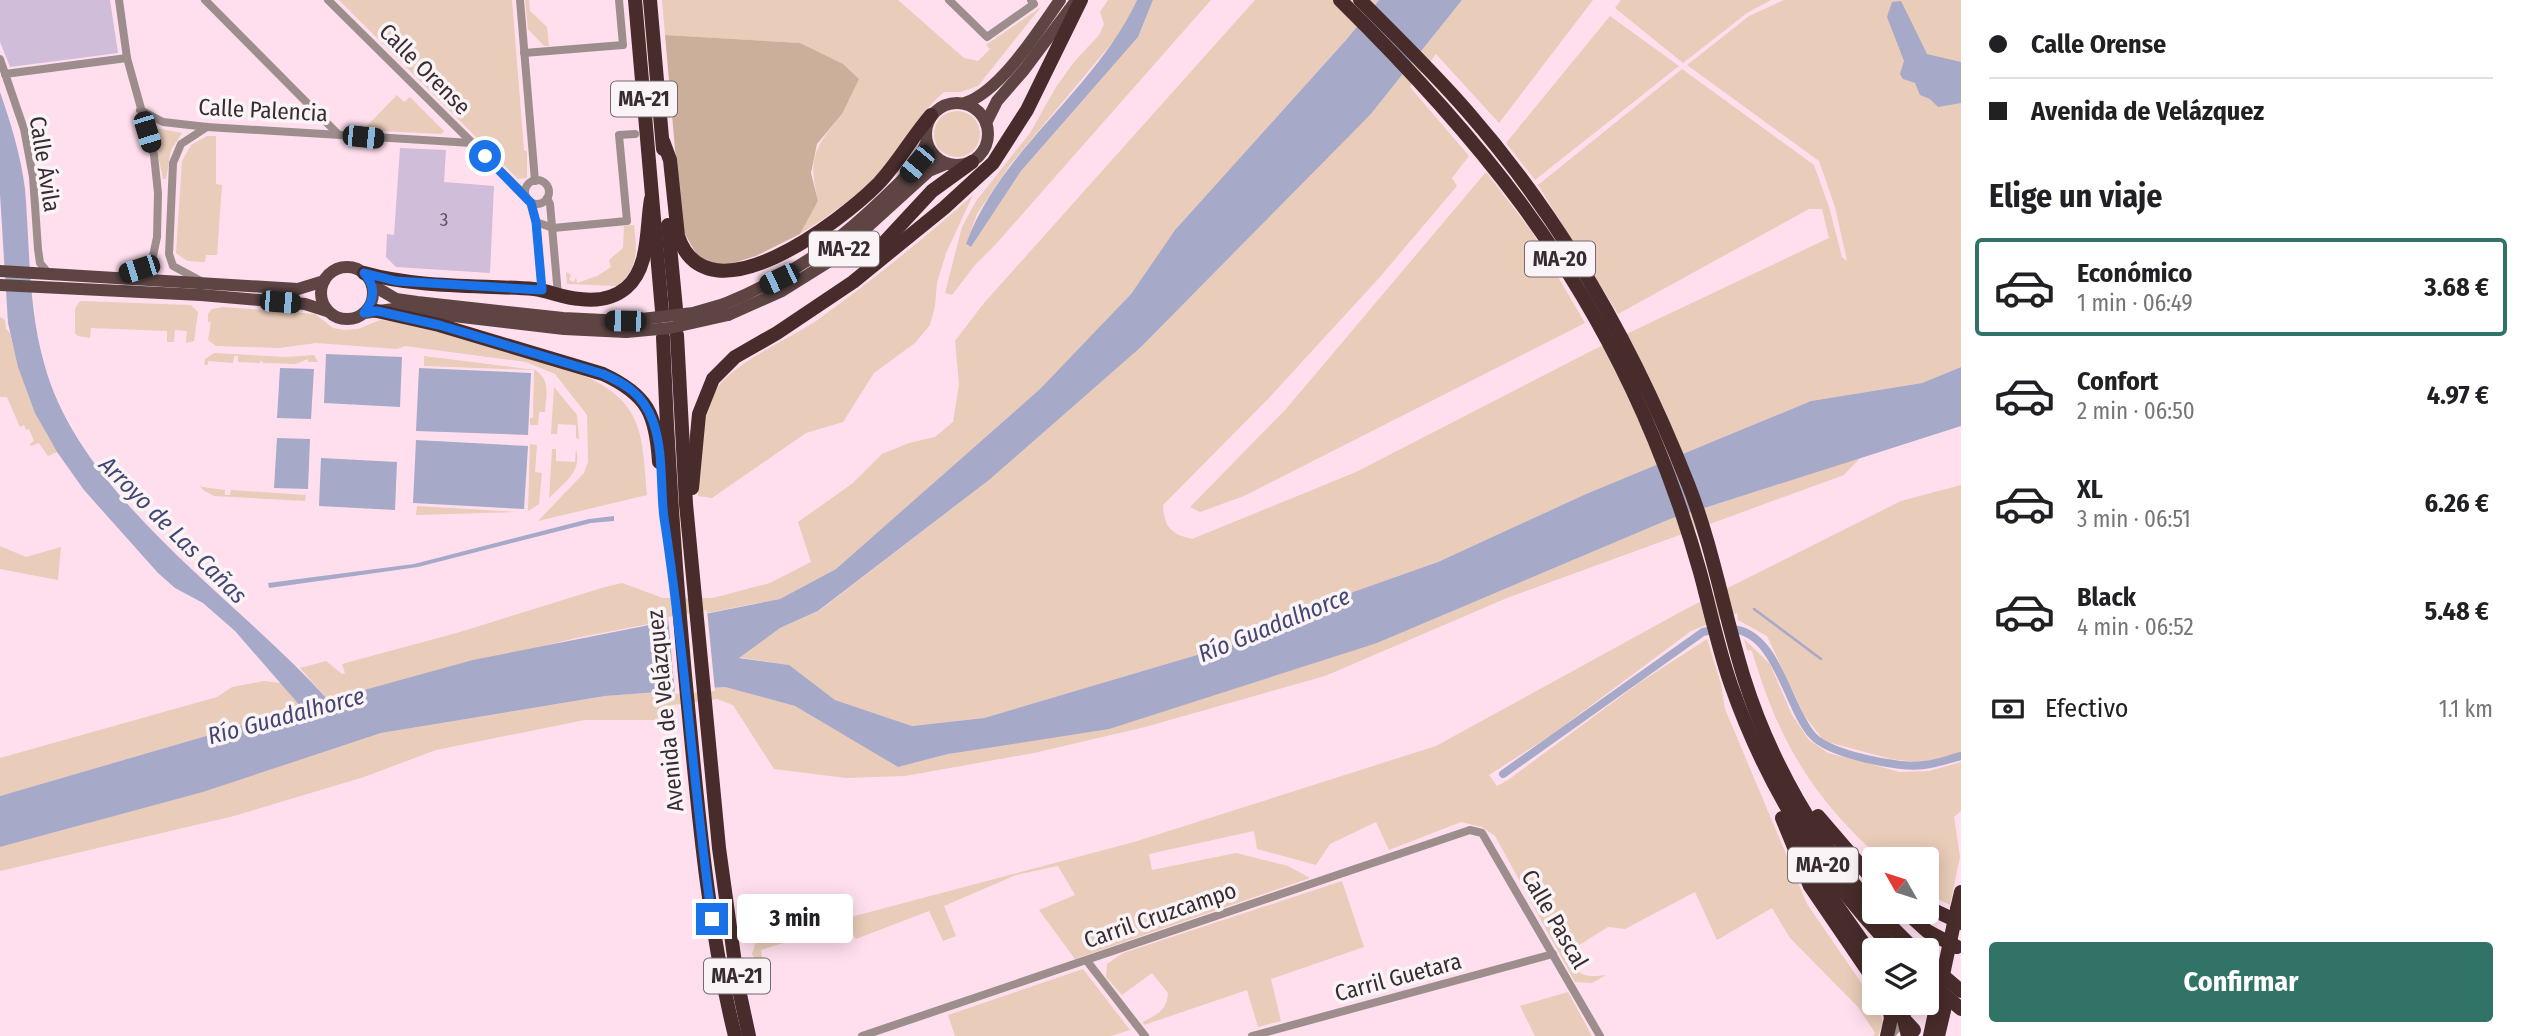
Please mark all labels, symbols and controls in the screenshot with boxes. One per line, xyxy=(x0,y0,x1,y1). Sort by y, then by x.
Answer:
street label: Calle Orense xyxy=(373,17,477,121)
text: Calle Orense xyxy=(2031,29,2166,60)
road number: MA-21 xyxy=(611,82,677,116)
street label: Calle Palencia xyxy=(198,93,328,127)
text: Avenida de Velázquez xyxy=(2031,96,2264,127)
car xyxy=(131,109,164,155)
street label: Calle Ávila xyxy=(24,114,67,214)
car xyxy=(342,124,385,150)
route start xyxy=(469,140,501,172)
car xyxy=(896,141,939,187)
text: Elige un viaje xyxy=(1989,177,2162,215)
house number: 3 xyxy=(440,208,448,231)
road number: MA-22 xyxy=(809,232,879,266)
road number: MA-20 xyxy=(1525,242,1595,276)
car xyxy=(116,253,163,285)
icon: car xyxy=(1993,256,2056,319)
text: Económico xyxy=(2077,258,2192,289)
car xyxy=(756,260,803,298)
text: 3.68 € xyxy=(2424,272,2489,303)
text: 1 min · 06:49 xyxy=(2077,289,2193,317)
car xyxy=(259,290,302,314)
car xyxy=(604,310,647,332)
icon: car xyxy=(1993,364,2056,427)
text: Confort xyxy=(2077,366,2158,397)
text: 4.97 € xyxy=(2427,380,2489,411)
text: 2 min · 06:50 xyxy=(2077,397,2195,425)
water label: Arroyo de Las Cañas xyxy=(93,450,252,609)
icon: car xyxy=(1993,472,2056,535)
text: XL xyxy=(2077,474,2103,505)
text: 6.26 € xyxy=(2424,488,2489,519)
text: 3 min · 06:51 xyxy=(2077,505,2191,533)
icon: car xyxy=(1993,580,2056,643)
water label: Río Guadalhorce xyxy=(1194,582,1354,668)
text: Black xyxy=(2077,582,2136,613)
text: 5.48 € xyxy=(2424,596,2489,627)
street label: Avenida de Velázquez xyxy=(640,609,690,813)
text: 4 min · 06:52 xyxy=(2077,613,2194,641)
water label: Río Guadalhorce xyxy=(205,682,367,750)
icon: cash xyxy=(1989,690,2027,728)
text: Efectivo xyxy=(2045,693,2129,724)
text: 1.1 km xyxy=(2439,695,2493,723)
north arrow xyxy=(1862,847,1939,924)
map controls xyxy=(1862,847,1939,1015)
road number: MA-20 xyxy=(1788,848,1858,882)
street label: Calle Pascal xyxy=(1515,864,1595,974)
street label: Carril Cruzcampo xyxy=(1080,876,1240,954)
callout: 3 min xyxy=(736,894,852,944)
route end xyxy=(696,903,728,935)
text: 3 min xyxy=(769,904,821,932)
button: layers xyxy=(1862,938,1939,1015)
button: Confirmar xyxy=(1989,942,2493,1022)
street label: Carril Guetara xyxy=(1332,947,1464,1007)
road number: MA-21 xyxy=(704,958,770,993)

